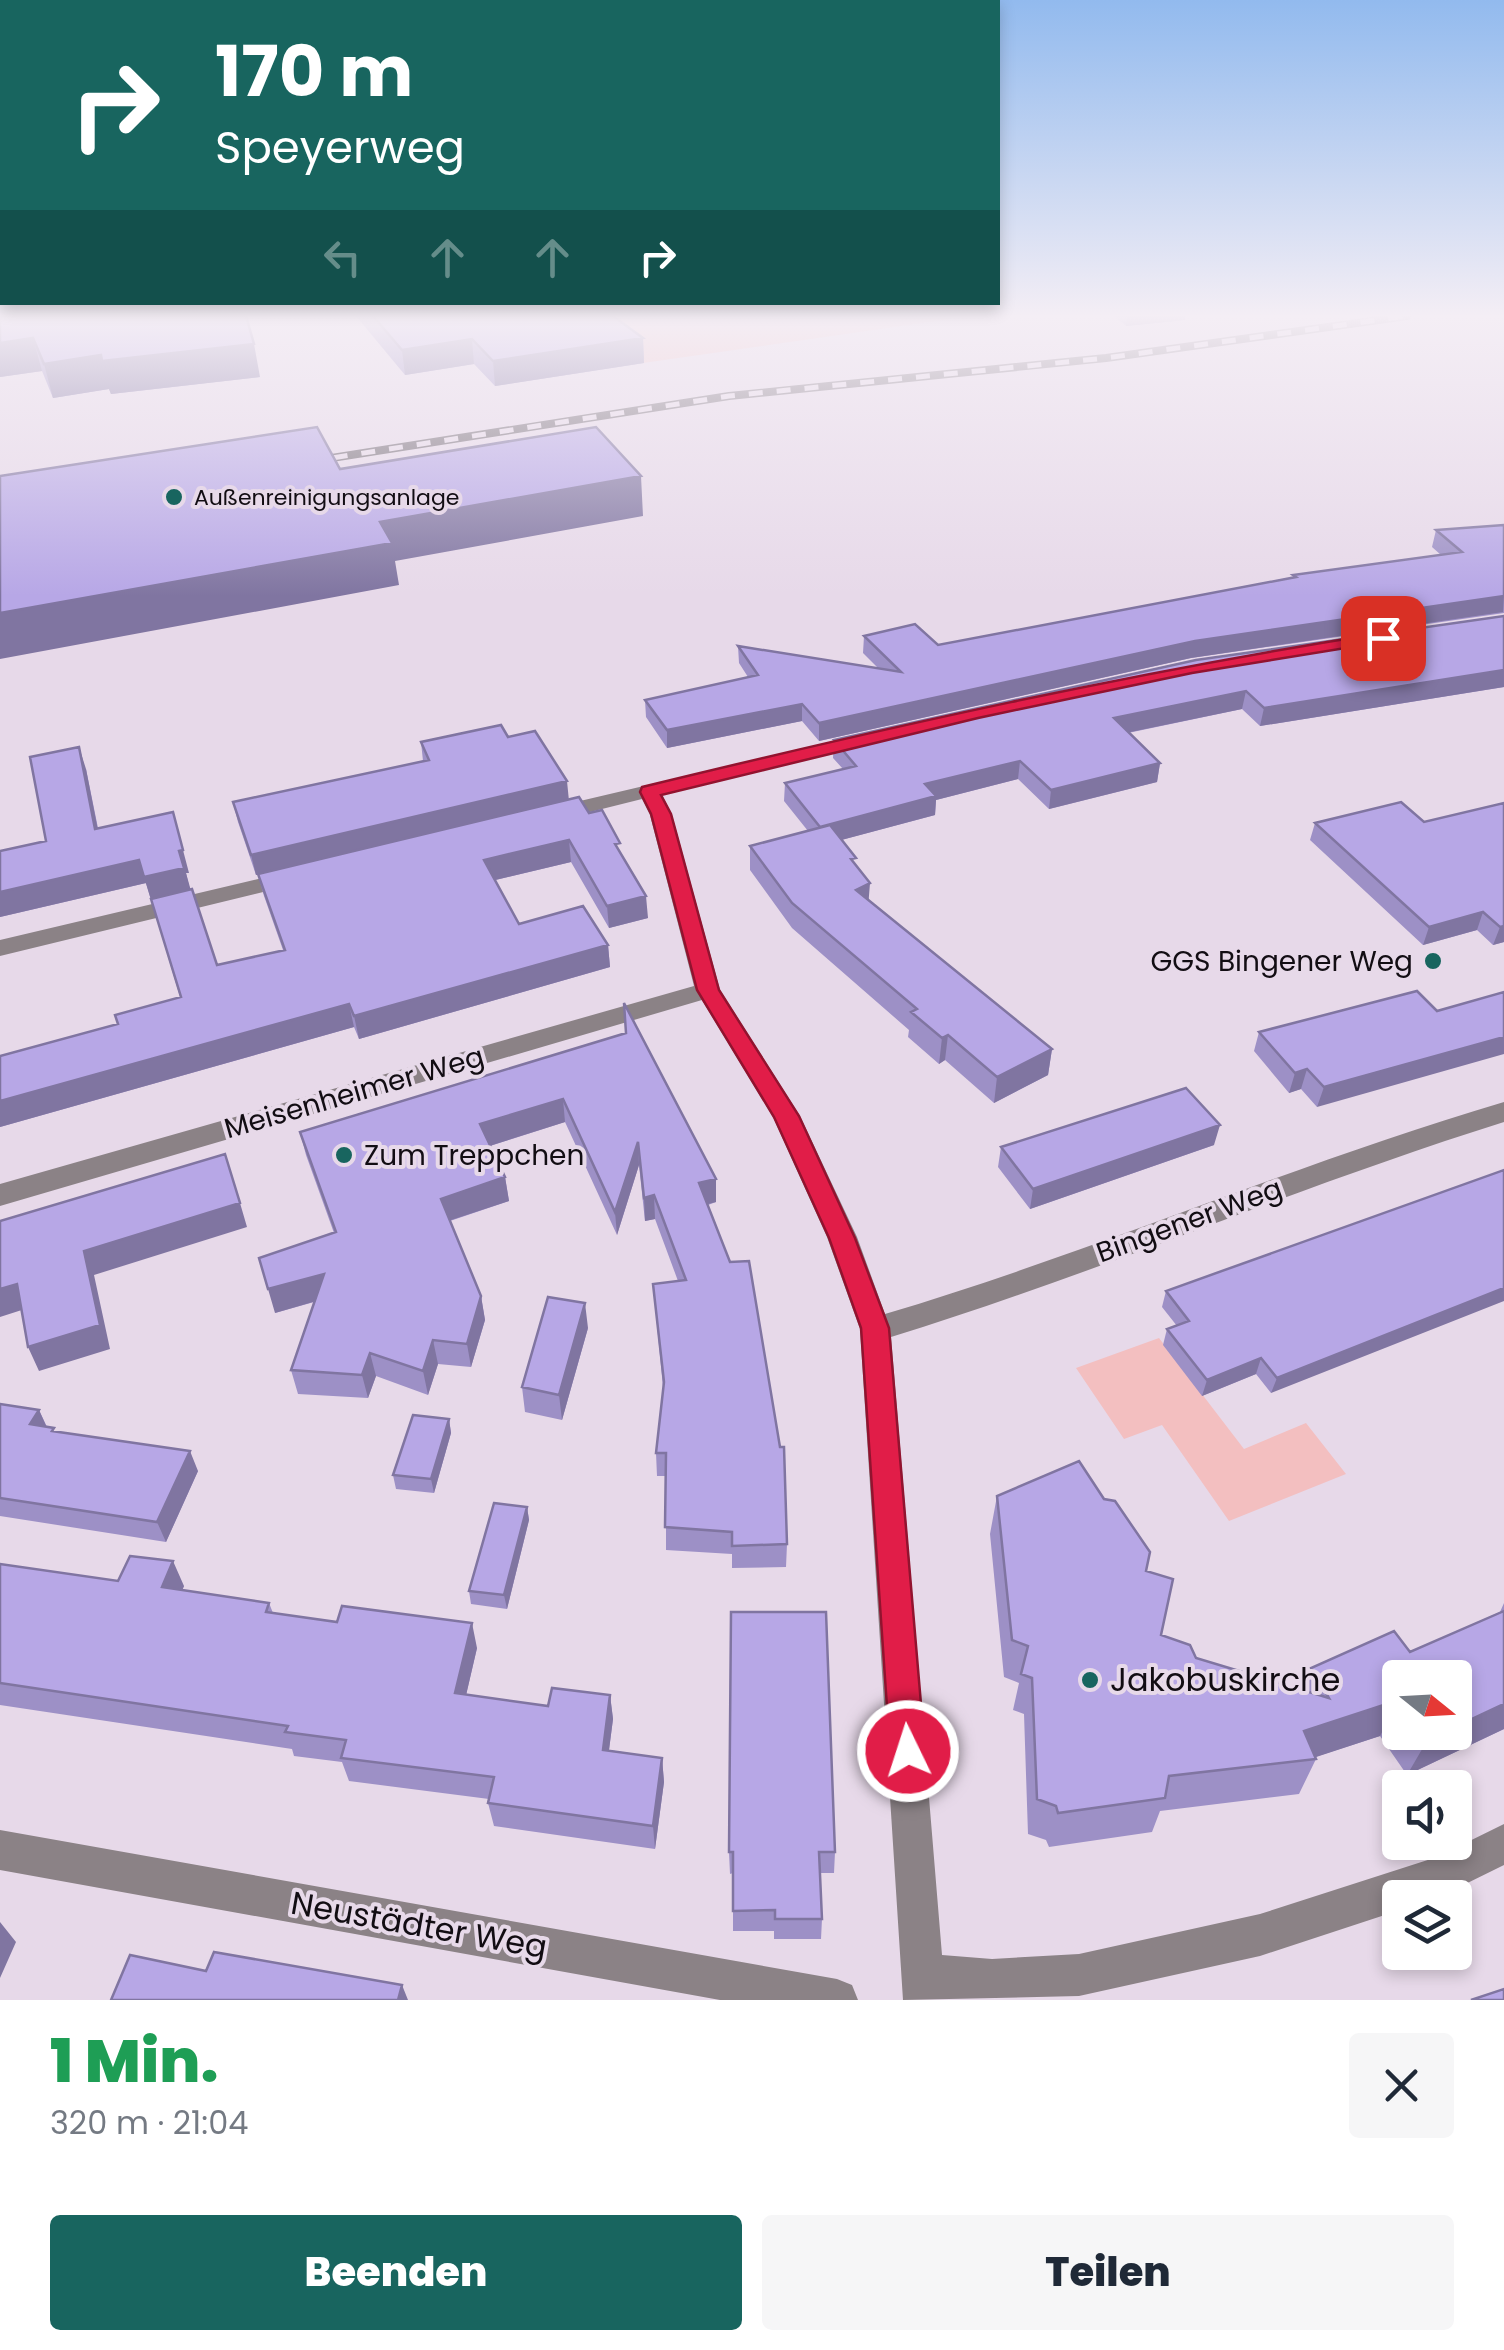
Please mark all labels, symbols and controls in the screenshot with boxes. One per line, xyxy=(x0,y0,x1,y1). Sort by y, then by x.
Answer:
text: 170 m xyxy=(215,22,413,121)
icon: right xyxy=(50,40,180,170)
text: Speyerweg xyxy=(215,116,465,179)
icon: left xyxy=(315,230,370,285)
icon: ahead xyxy=(420,230,475,285)
icon: ahead xyxy=(525,230,580,285)
icon: right xyxy=(630,230,685,285)
place label: Außenreinigungsanlage xyxy=(194,482,460,513)
marker: Außenreinigungsanlage xyxy=(163,486,185,508)
pin xyxy=(1341,596,1426,681)
icon: arrive xyxy=(1356,611,1411,666)
place label: GGS Bingener Weg xyxy=(1150,942,1413,981)
marker: GGS Bingener Weg xyxy=(1422,950,1444,972)
street label: Meisenheimer Weg xyxy=(220,1037,488,1148)
place label: Zum Treppchen xyxy=(364,1136,584,1175)
marker: Zum Treppchen xyxy=(333,1144,355,1166)
street label: Bingener Weg xyxy=(1091,1169,1287,1272)
place label: Jakobuskirche xyxy=(1110,1657,1340,1702)
north arrow xyxy=(1382,1660,1472,1750)
map controls xyxy=(1382,1660,1472,1970)
marker: Jakobuskirche xyxy=(1079,1669,1101,1691)
position arrow xyxy=(856,1699,960,1803)
button: sound xyxy=(1382,1770,1472,1860)
street label: Neustädter Weg xyxy=(288,1880,551,1969)
button: layers xyxy=(1382,1880,1472,1970)
text: 1 Min. xyxy=(50,2019,218,2103)
button: close xyxy=(1349,2033,1454,2138)
text: 320 m · 21:04 xyxy=(50,2100,248,2145)
button: Beenden xyxy=(50,2215,742,2330)
button: Teilen xyxy=(762,2215,1454,2330)

